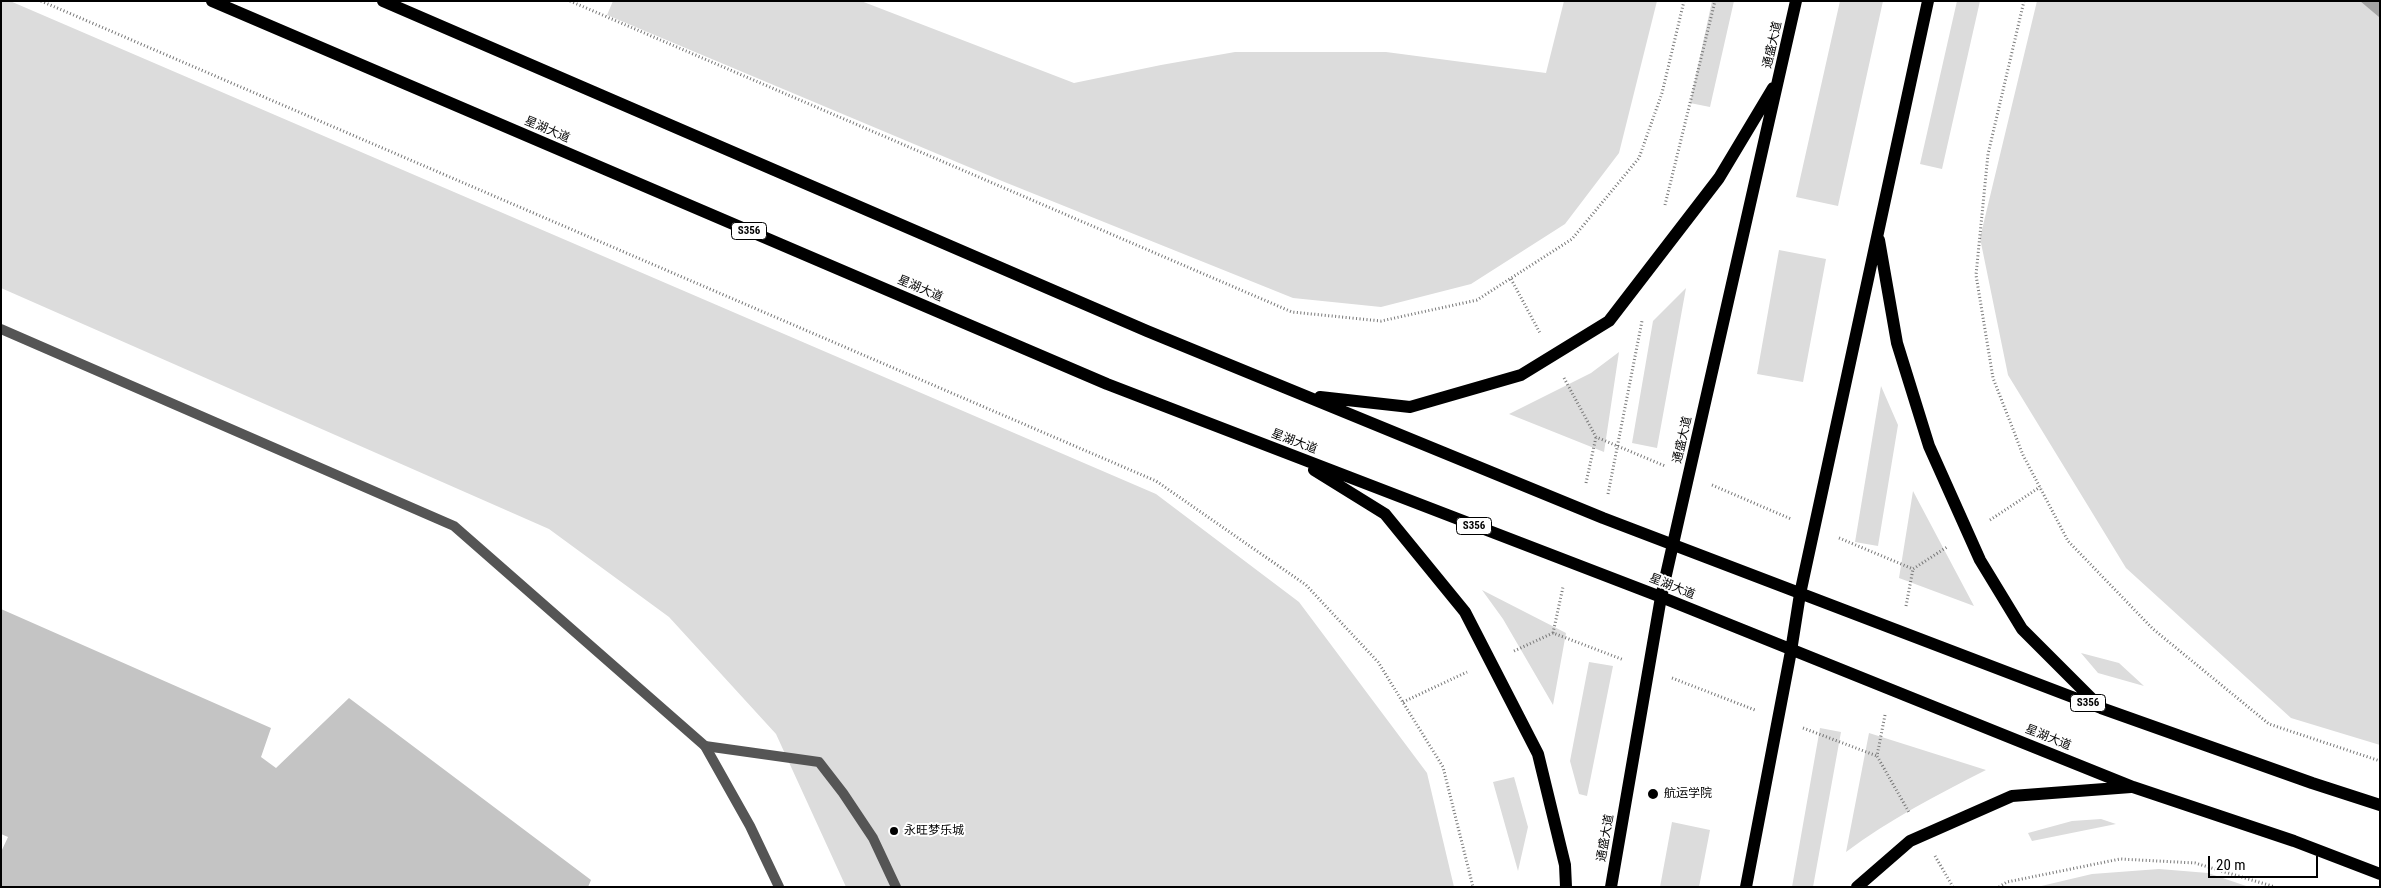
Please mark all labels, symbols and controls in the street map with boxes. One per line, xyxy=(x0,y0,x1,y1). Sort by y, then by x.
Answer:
street label: 通盛大道 xyxy=(1761,20,1785,70)
street label: 星湖大道 xyxy=(522,114,572,146)
road number: S356 xyxy=(732,222,766,240)
street label: 星湖大道 xyxy=(895,273,945,305)
street label: 通盛大道 xyxy=(1671,415,1695,465)
street label: 星湖大道 xyxy=(1269,427,1319,457)
road number: S356 xyxy=(1456,518,1492,534)
street label: 星湖大道 xyxy=(1647,571,1697,603)
road number: S356 xyxy=(2070,694,2106,711)
street label: 星湖大道 xyxy=(2023,722,2073,754)
marker: 航运学院 xyxy=(1646,787,1660,801)
place label: 航运学院 xyxy=(1664,787,1712,801)
street label: 通盛大道 xyxy=(1595,813,1617,863)
place label: 永旺梦乐城 xyxy=(904,824,964,838)
marker: 永旺梦乐城 xyxy=(888,825,900,837)
scale bar xyxy=(2211,846,2321,878)
text: 20 m xyxy=(2216,856,2246,874)

